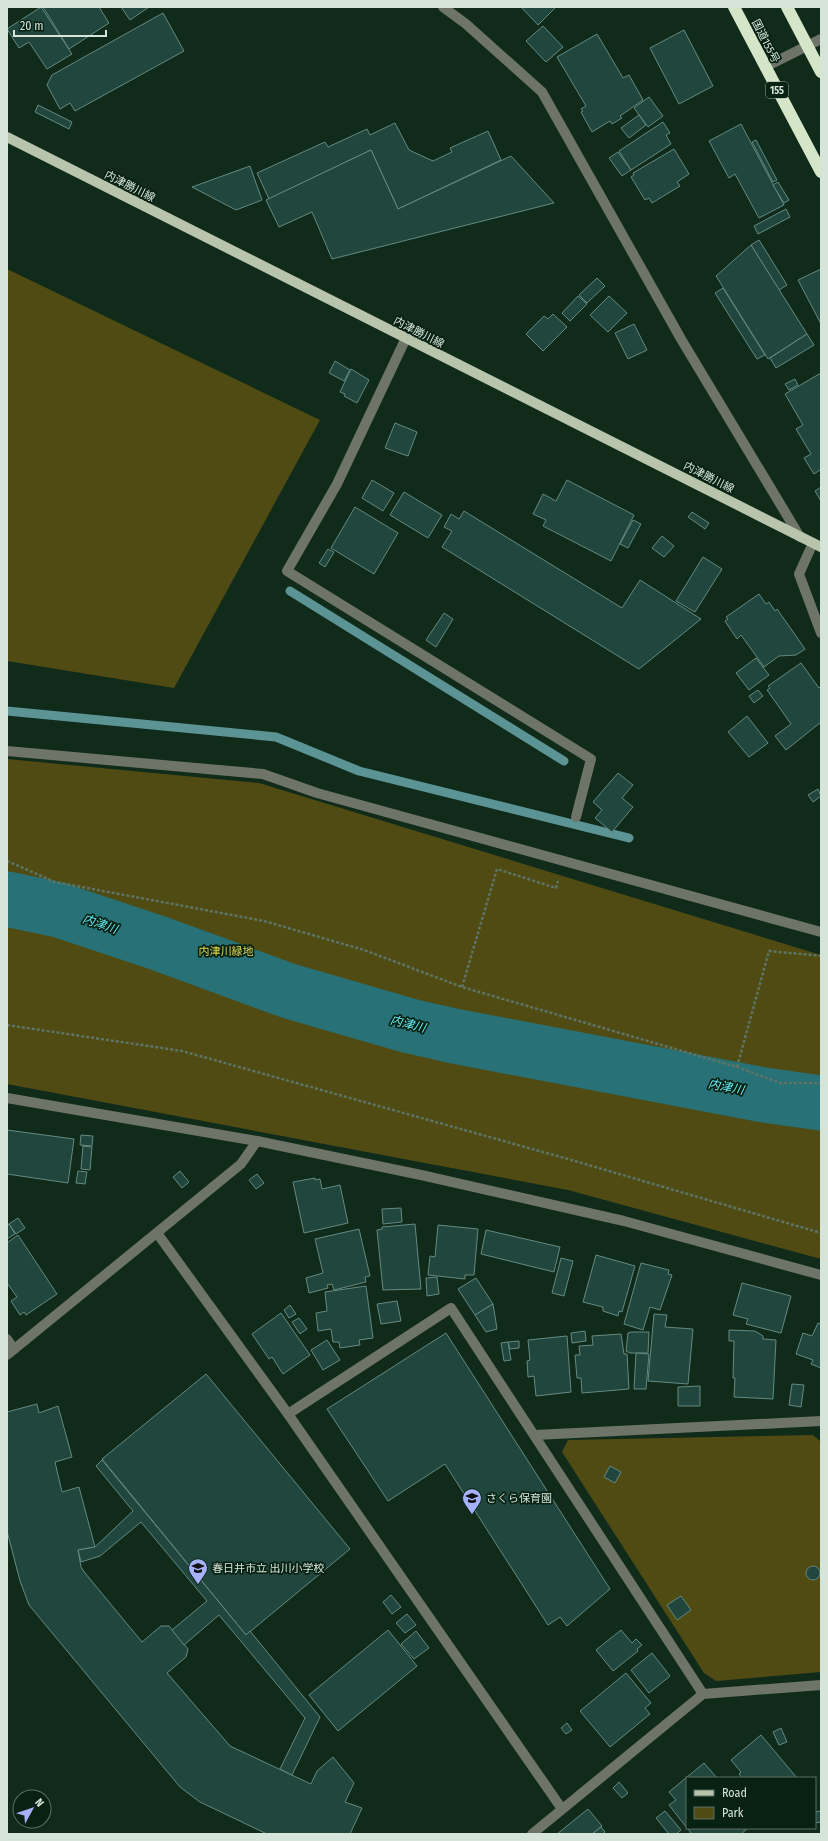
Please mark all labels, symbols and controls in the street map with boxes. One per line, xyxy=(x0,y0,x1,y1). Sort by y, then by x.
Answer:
scale bar xyxy=(14,12,106,38)
street label: 国道155号 xyxy=(749,17,782,65)
text: 20 m xyxy=(20,19,44,33)
road number: 155 xyxy=(766,82,788,98)
street label: 内津勝川線 xyxy=(102,168,157,205)
street label: 内津勝川線 xyxy=(391,314,446,351)
street label: 内津勝川線 xyxy=(681,459,736,496)
water label: 内津川 xyxy=(81,912,121,937)
park label: 内津川緑地 xyxy=(199,945,254,958)
water label: 内津川 xyxy=(389,1013,429,1036)
water label: 内津川 xyxy=(707,1077,747,1098)
school or university icon: さくら保育園 xyxy=(461,1487,483,1515)
place label: さくら保育園 xyxy=(486,1492,552,1505)
school or university icon: 春日井市立 出川小学校 xyxy=(187,1557,209,1585)
place label: 春日井市立 出川小学校 xyxy=(212,1562,325,1575)
legend xyxy=(686,1777,816,1829)
text: Road xyxy=(722,1786,747,1800)
north arrow xyxy=(12,1789,52,1829)
text: N xyxy=(32,1796,46,1810)
text: Park xyxy=(722,1806,744,1820)

